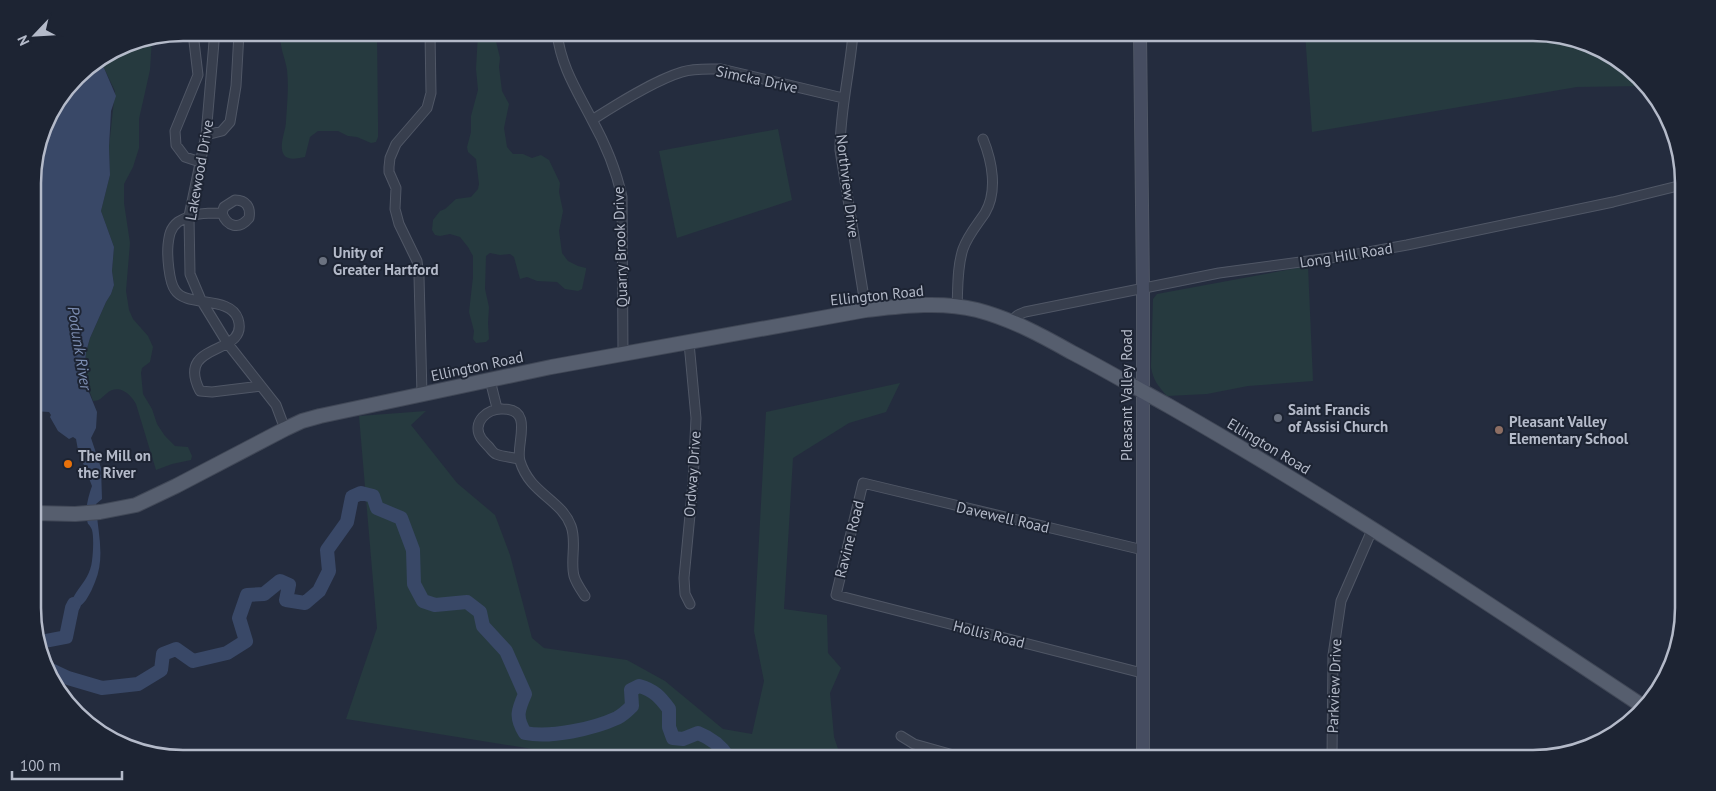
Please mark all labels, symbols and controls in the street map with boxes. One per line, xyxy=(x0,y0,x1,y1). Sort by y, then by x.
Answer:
north arrow xyxy=(10,10,60,60)
text: N xyxy=(13,33,33,48)
street label: Simcka Drive xyxy=(714,61,800,97)
street label: Lakewood Drive xyxy=(181,118,217,222)
street label: Northview Drive xyxy=(832,133,864,239)
street label: Quarry Brook Drive xyxy=(608,186,632,308)
street label: Long Hill Road xyxy=(1298,238,1394,272)
place label: Unity of Greater Hartford xyxy=(333,243,439,279)
marker: Unity of Greater Hartford xyxy=(317,255,329,267)
street label: Ellington Road xyxy=(829,281,925,309)
water label: Podunk River xyxy=(63,305,97,393)
street label: Pleasant Valley Road xyxy=(1117,329,1136,461)
street label: Ellington Road xyxy=(429,347,525,385)
place label: Saint Francis of Assisi Church xyxy=(1288,400,1388,436)
marker: Saint Francis of Assisi Church xyxy=(1272,412,1284,424)
place label: Pleasant Valley Elementary School xyxy=(1509,412,1629,448)
street label: Ellington Road xyxy=(1224,414,1314,478)
marker: Pleasant Valley Elementary School xyxy=(1493,424,1505,436)
street label: Ordway Drive xyxy=(680,430,704,518)
place label: The Mill on the River xyxy=(78,446,151,482)
marker: The Mill on the River xyxy=(62,458,74,470)
street label: Davewell Road xyxy=(955,497,1051,537)
street label: Ravine Road xyxy=(830,498,868,580)
street label: Hollis Road xyxy=(951,616,1027,652)
street label: Parkview Drive xyxy=(1323,638,1345,734)
scale bar xyxy=(12,748,122,780)
text: 100 m xyxy=(20,756,61,775)

